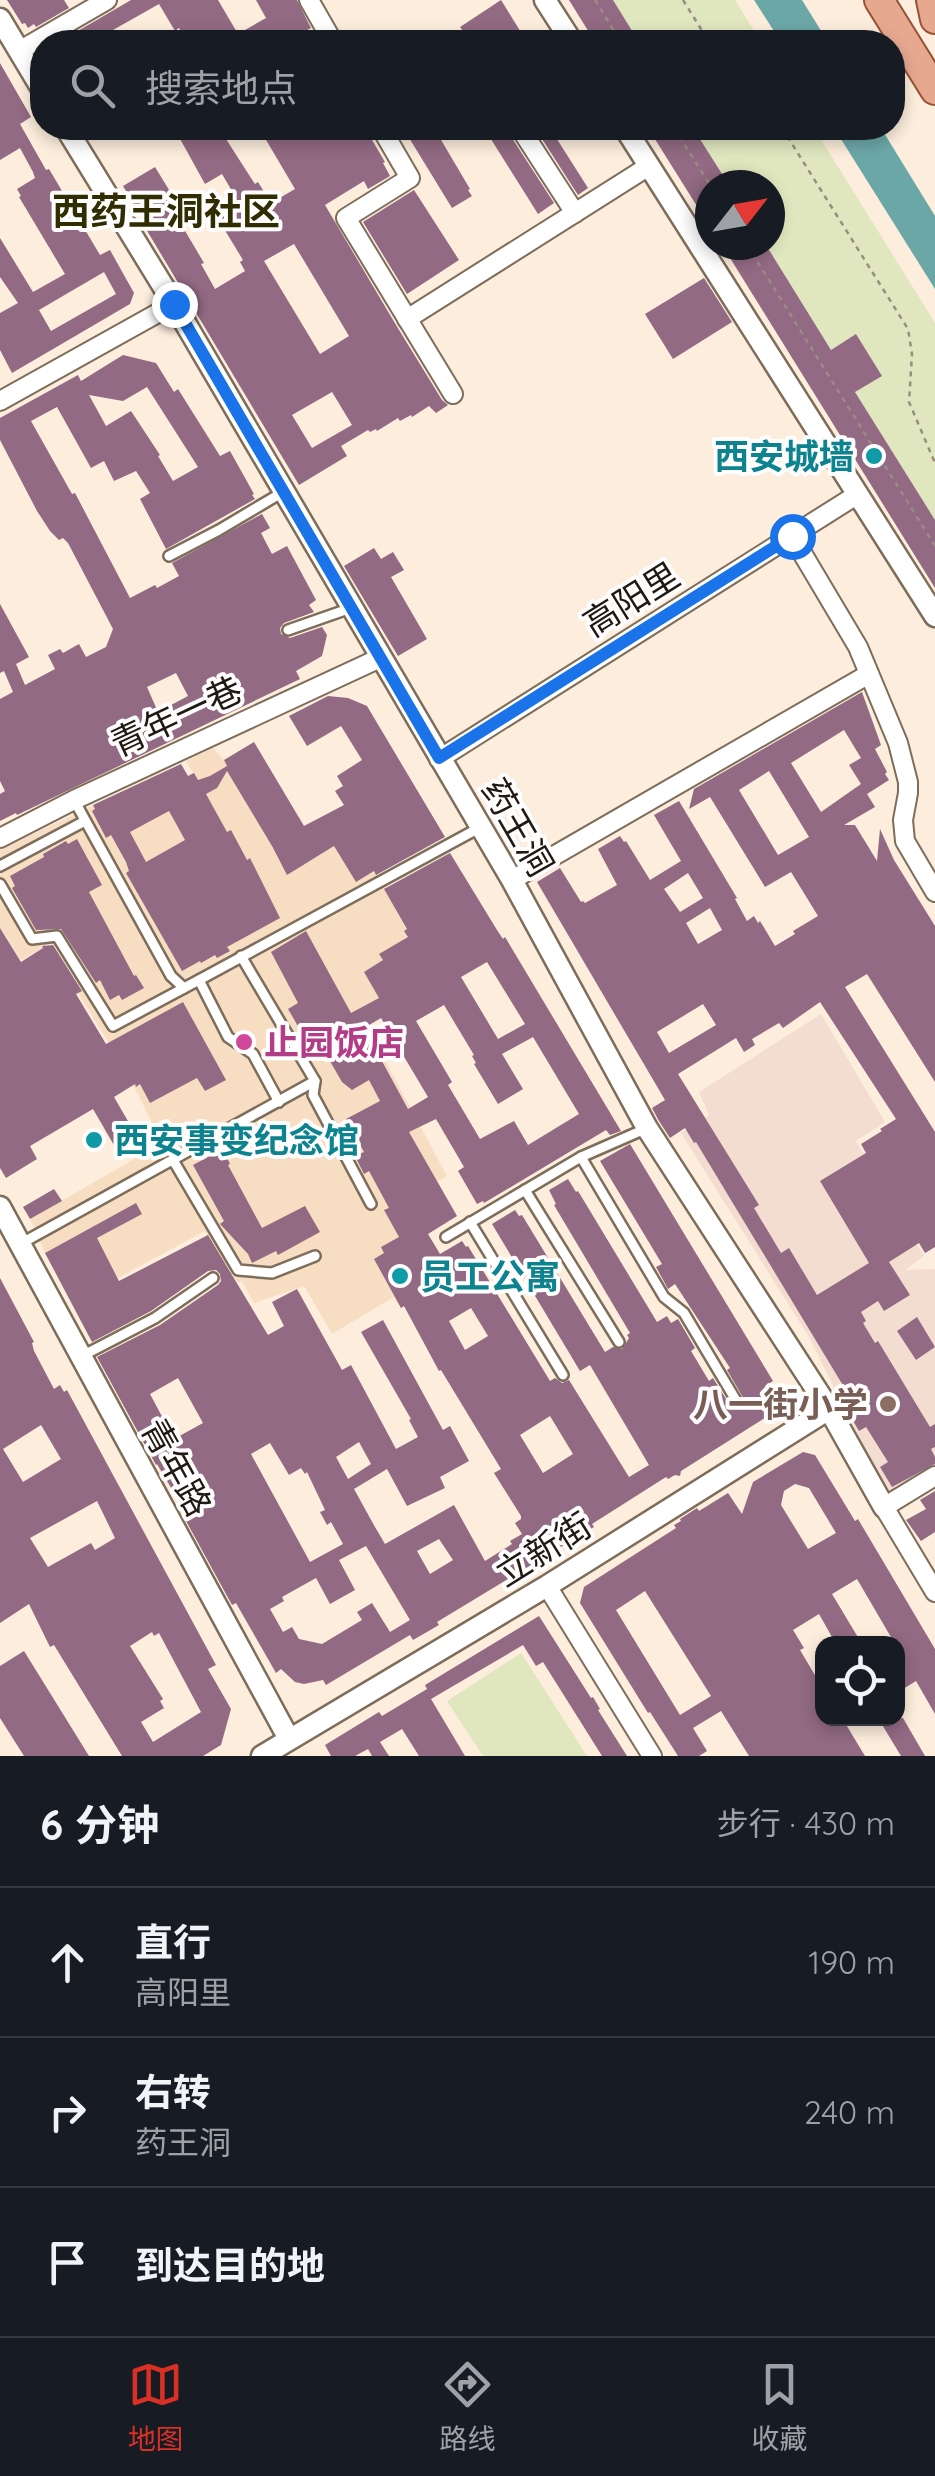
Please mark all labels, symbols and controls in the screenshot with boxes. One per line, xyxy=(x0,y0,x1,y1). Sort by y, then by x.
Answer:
search box xyxy=(30,30,905,140)
icon: search xyxy=(65,58,120,113)
text: 搜索地点 xyxy=(145,64,297,112)
north arrow xyxy=(695,170,785,260)
district label: 西药王洞社区 xyxy=(52,187,280,235)
route end xyxy=(152,282,198,328)
place label: 西安城墙 xyxy=(714,434,854,478)
marker: 西安城墙 xyxy=(863,445,885,467)
route start xyxy=(770,514,816,560)
street label: 高阳里 xyxy=(575,553,687,645)
street label: 青年一巷 xyxy=(103,666,249,766)
street label: 药王洞 xyxy=(473,771,563,883)
place label: 止园饭店 xyxy=(264,1020,404,1064)
marker: 止园饭店 xyxy=(233,1031,255,1053)
place label: 西安事变纪念馆 xyxy=(114,1118,359,1162)
marker: 西安事变纪念馆 xyxy=(83,1129,105,1151)
place label: 员工公寓 xyxy=(420,1254,560,1298)
marker: 员工公寓 xyxy=(389,1265,411,1287)
place label: 八一街小学 xyxy=(693,1382,868,1426)
marker: 八一街小学 xyxy=(877,1393,899,1415)
street label: 青年路 xyxy=(132,1410,222,1524)
street label: 立新街 xyxy=(487,1503,599,1595)
map controls xyxy=(815,1636,905,1726)
button: locate xyxy=(815,1636,905,1726)
text: 6 分钟 xyxy=(40,1798,159,1851)
text: 步行 · 430 m xyxy=(717,1803,895,1843)
text: 直行 xyxy=(135,1918,211,1966)
icon: ahead xyxy=(40,1935,95,1990)
text: 190 m xyxy=(808,1942,895,1982)
text: 高阳里 xyxy=(135,1972,231,2012)
text: 右转 xyxy=(135,2068,211,2116)
icon: right xyxy=(40,2085,95,2140)
text: 240 m xyxy=(804,2092,895,2132)
text: 药王洞 xyxy=(135,2122,231,2162)
icon: arrive xyxy=(40,2235,95,2290)
text: 到达目的地 xyxy=(135,2241,325,2289)
tab: 地图 xyxy=(128,2357,184,2457)
tab: 路线 xyxy=(439,2357,495,2457)
tab: 收藏 xyxy=(751,2357,807,2457)

